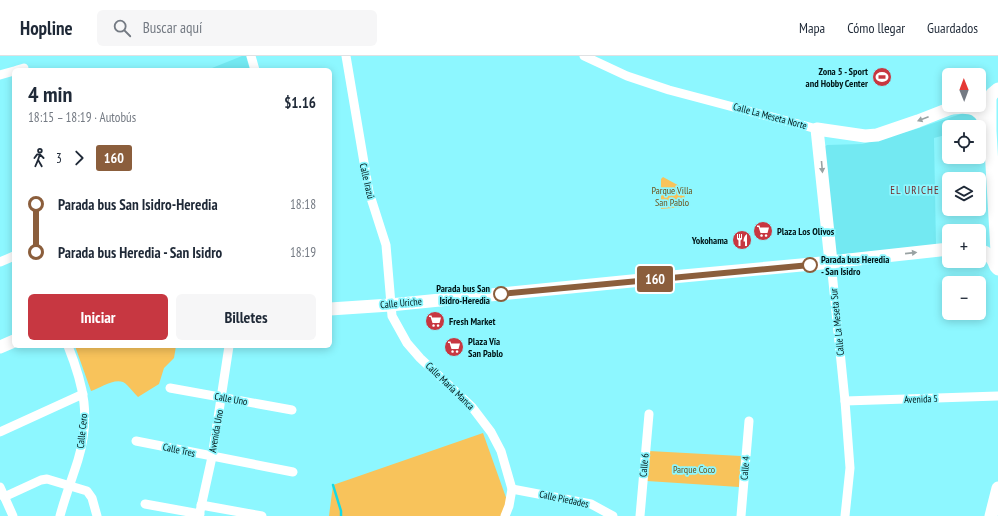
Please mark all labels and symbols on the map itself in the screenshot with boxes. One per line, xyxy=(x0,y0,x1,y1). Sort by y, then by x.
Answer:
place label: Zona 5 - Sport and Hobby Center xyxy=(806,65,868,90)
sports icon: Zona 5 - Sport and Hobby Center xyxy=(871,66,893,88)
north arrow xyxy=(942,68,986,112)
street label: Calle La Meseta Norte xyxy=(732,100,808,132)
one-way arrow xyxy=(917,117,929,123)
one-way arrow xyxy=(818,161,825,174)
street label: Calle Irazú xyxy=(357,162,377,200)
district label: EL URICHE xyxy=(890,183,940,197)
park label: Parque Villa San Pablo xyxy=(651,184,693,209)
supermarket icon: Plaza Los Olivos xyxy=(752,220,774,242)
place label: Plaza Los Olivos xyxy=(777,225,835,238)
restaurant icon: Yokohama xyxy=(731,229,753,251)
place label: Yokohama xyxy=(691,234,728,247)
one-way arrow xyxy=(905,249,917,256)
place label: Parada bus Heredia - San Isidro xyxy=(821,253,889,278)
marker: Parada bus Heredia - San Isidro xyxy=(802,257,818,273)
line badge: 160 xyxy=(632,266,678,292)
place label: Parada bus San Isidro-Heredia xyxy=(436,282,491,307)
marker: Parada bus San Isidro-Heredia xyxy=(493,286,509,302)
street label: Calle La Meseta Sur xyxy=(827,287,847,356)
street label: Calle Uriche xyxy=(380,295,422,311)
supermarket icon: Fresh Market xyxy=(424,310,446,332)
place label: Fresh Market xyxy=(449,315,495,328)
place label: Plaza Vía San Pablo xyxy=(468,335,504,360)
supermarket icon: Plaza Vía San Pablo xyxy=(443,336,465,358)
street label: Calle María Manca xyxy=(423,359,477,413)
street label: Calle Uno xyxy=(213,390,249,408)
street label: Avenida 5 xyxy=(904,392,938,406)
street label: Avenida Uno xyxy=(206,409,226,453)
street label: Calle Cero xyxy=(74,413,90,449)
street label: Calle Tres xyxy=(162,440,197,460)
street label: Calle 6 xyxy=(636,452,652,477)
street label: Calle 4 xyxy=(737,455,753,480)
park label: Parque Coco xyxy=(673,463,715,476)
street label: Calle Piedades xyxy=(538,487,591,511)

